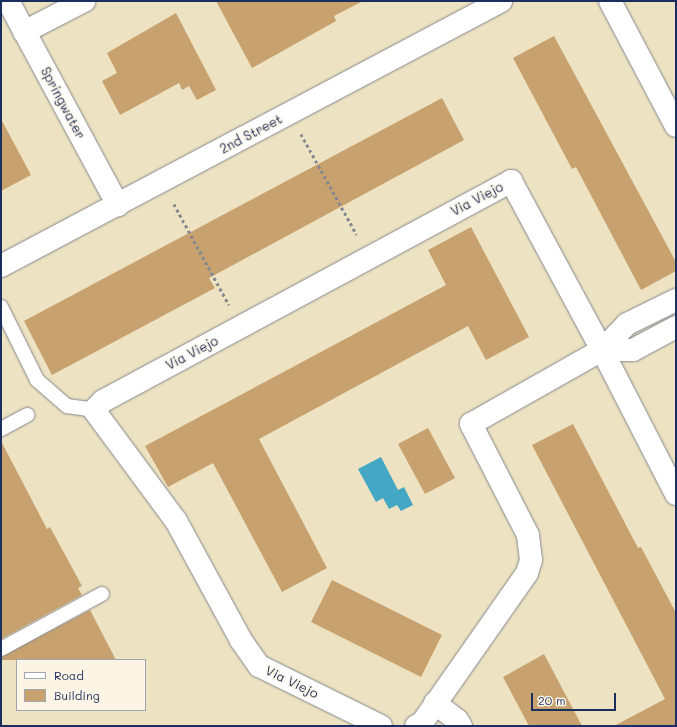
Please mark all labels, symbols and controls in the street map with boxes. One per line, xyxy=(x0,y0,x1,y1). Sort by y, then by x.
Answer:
street label: Springwater xyxy=(38,64,88,142)
street label: 2nd Street xyxy=(217,111,285,157)
street label: Via Viejo xyxy=(448,179,506,219)
street label: Via Viejo xyxy=(163,333,221,373)
legend xyxy=(16,659,146,711)
street label: Via Viejo xyxy=(263,662,321,702)
text: Road xyxy=(54,667,84,683)
scale bar xyxy=(533,685,618,711)
text: Building xyxy=(54,687,100,703)
text: 20 m xyxy=(538,692,566,708)

